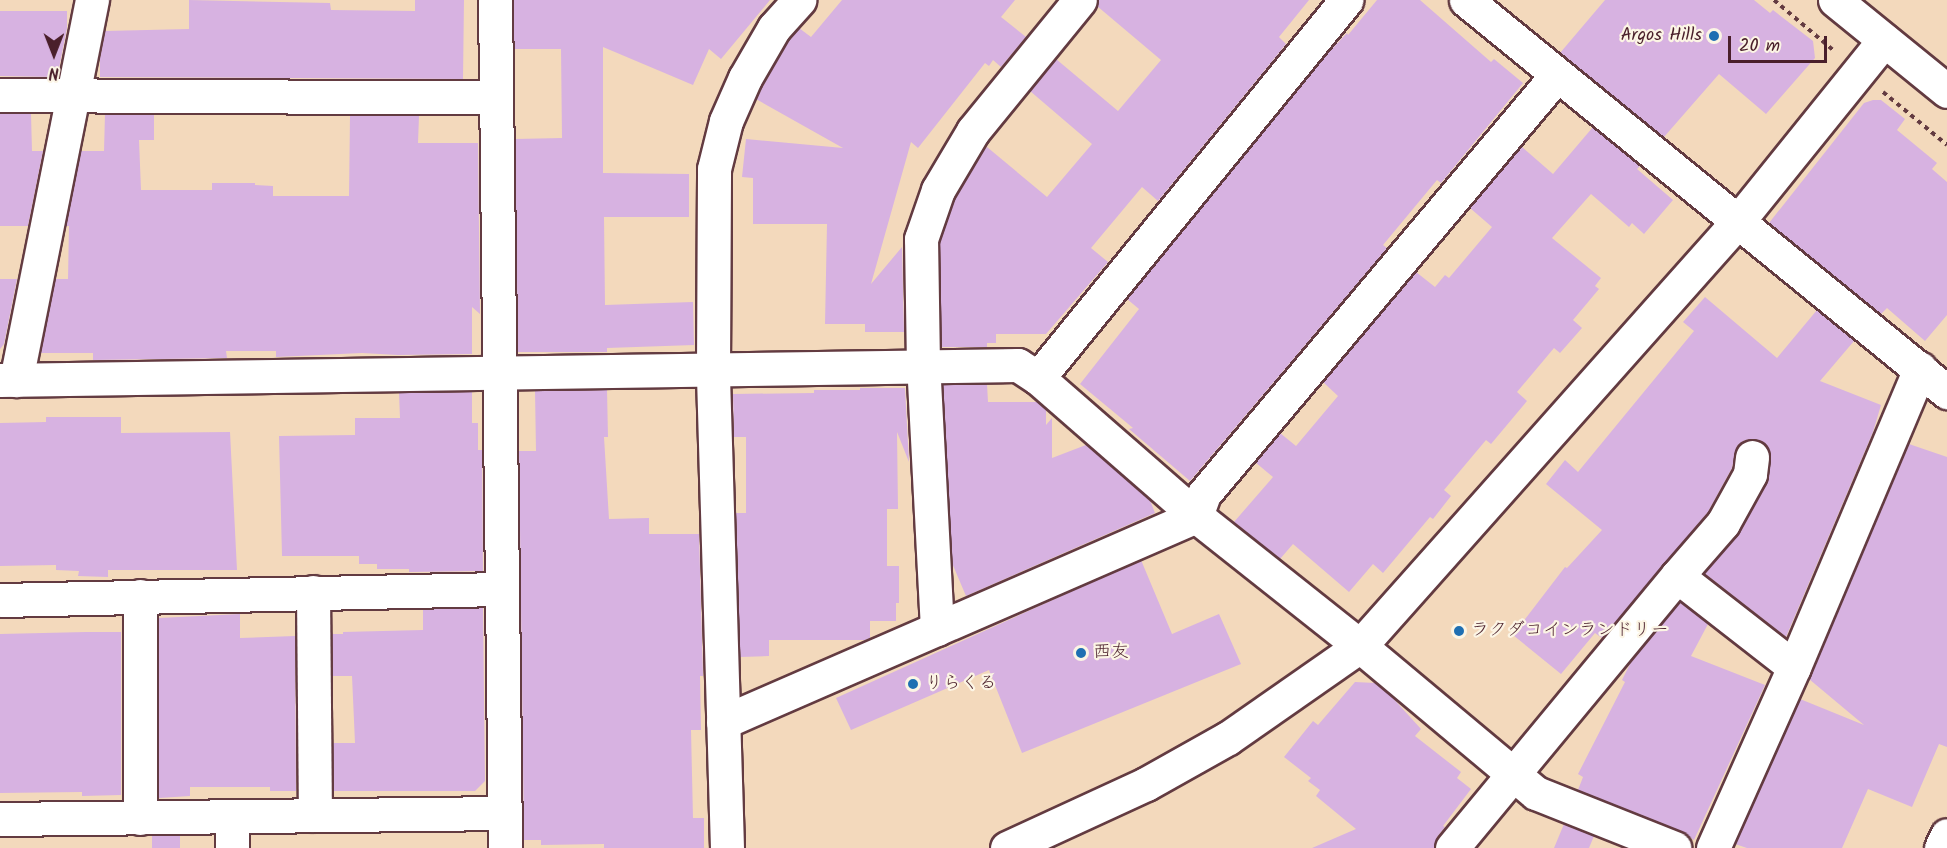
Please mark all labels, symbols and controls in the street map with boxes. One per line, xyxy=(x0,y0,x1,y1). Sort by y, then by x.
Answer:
north arrow xyxy=(24,24,84,84)
scale bar xyxy=(1731,24,1830,62)
place label: Argos Hills xyxy=(1621,25,1702,47)
marker: Argos Hills xyxy=(1707,29,1721,43)
text: 20 m xyxy=(1739,32,1780,61)
text: N xyxy=(49,60,59,85)
place label: ラクダコインランドリー xyxy=(1471,620,1669,642)
marker: ラクダコインランドリー xyxy=(1452,624,1466,638)
place label: 西友 xyxy=(1093,642,1129,664)
marker: 西友 xyxy=(1074,646,1088,660)
place label: りらくる xyxy=(925,673,997,695)
marker: りらくる xyxy=(906,677,920,691)

